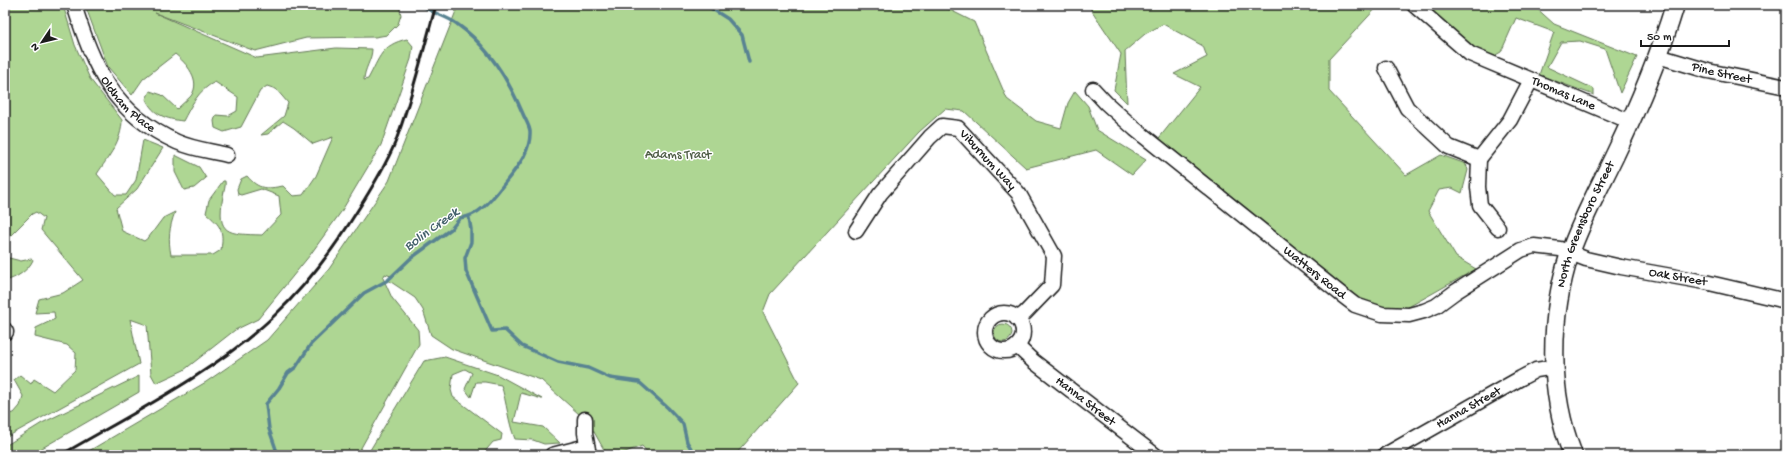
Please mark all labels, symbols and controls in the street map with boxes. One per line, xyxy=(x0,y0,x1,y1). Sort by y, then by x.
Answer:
north arrow xyxy=(22,22,62,62)
scale bar xyxy=(1641,22,1729,48)
text: 50 m xyxy=(1647,31,1672,45)
text: N xyxy=(28,40,42,53)
street label: Pine Street xyxy=(1689,59,1754,88)
street label: Thomas Lane xyxy=(1528,73,1598,114)
street label: Oldham Place xyxy=(97,74,158,136)
street label: Viburnum Way xyxy=(955,126,1020,194)
park label: Adams Tract xyxy=(645,148,713,163)
street label: North Greensboro Street xyxy=(1554,157,1619,289)
water label: Bolin Creek xyxy=(401,203,464,256)
street label: Watters Road xyxy=(1280,243,1350,304)
street label: Oak Street xyxy=(1648,265,1710,290)
street label: Hanna Street xyxy=(1052,373,1120,430)
street label: Hanna Street xyxy=(1434,383,1505,432)

